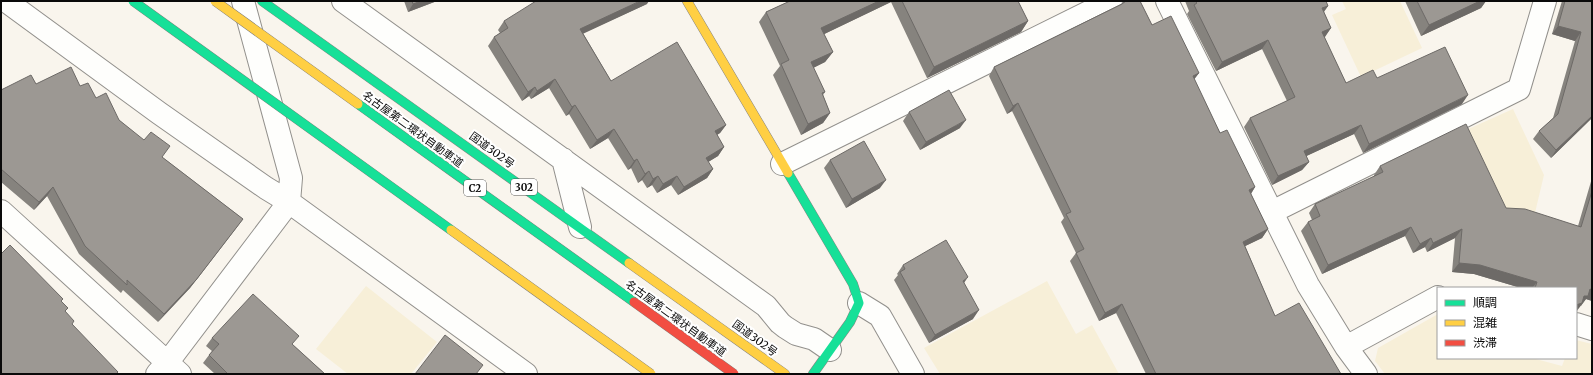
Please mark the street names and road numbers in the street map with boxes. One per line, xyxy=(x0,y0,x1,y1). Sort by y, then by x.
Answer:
street label: 名古屋第二環状自動車道 xyxy=(360,88,466,170)
street label: 国道302号 xyxy=(467,129,517,171)
road number: 302 xyxy=(511,179,537,195)
road number: C2 xyxy=(464,180,486,196)
street label: 名古屋第二環状自動車道 xyxy=(623,277,729,359)
street label: 国道302号 xyxy=(730,317,780,359)

